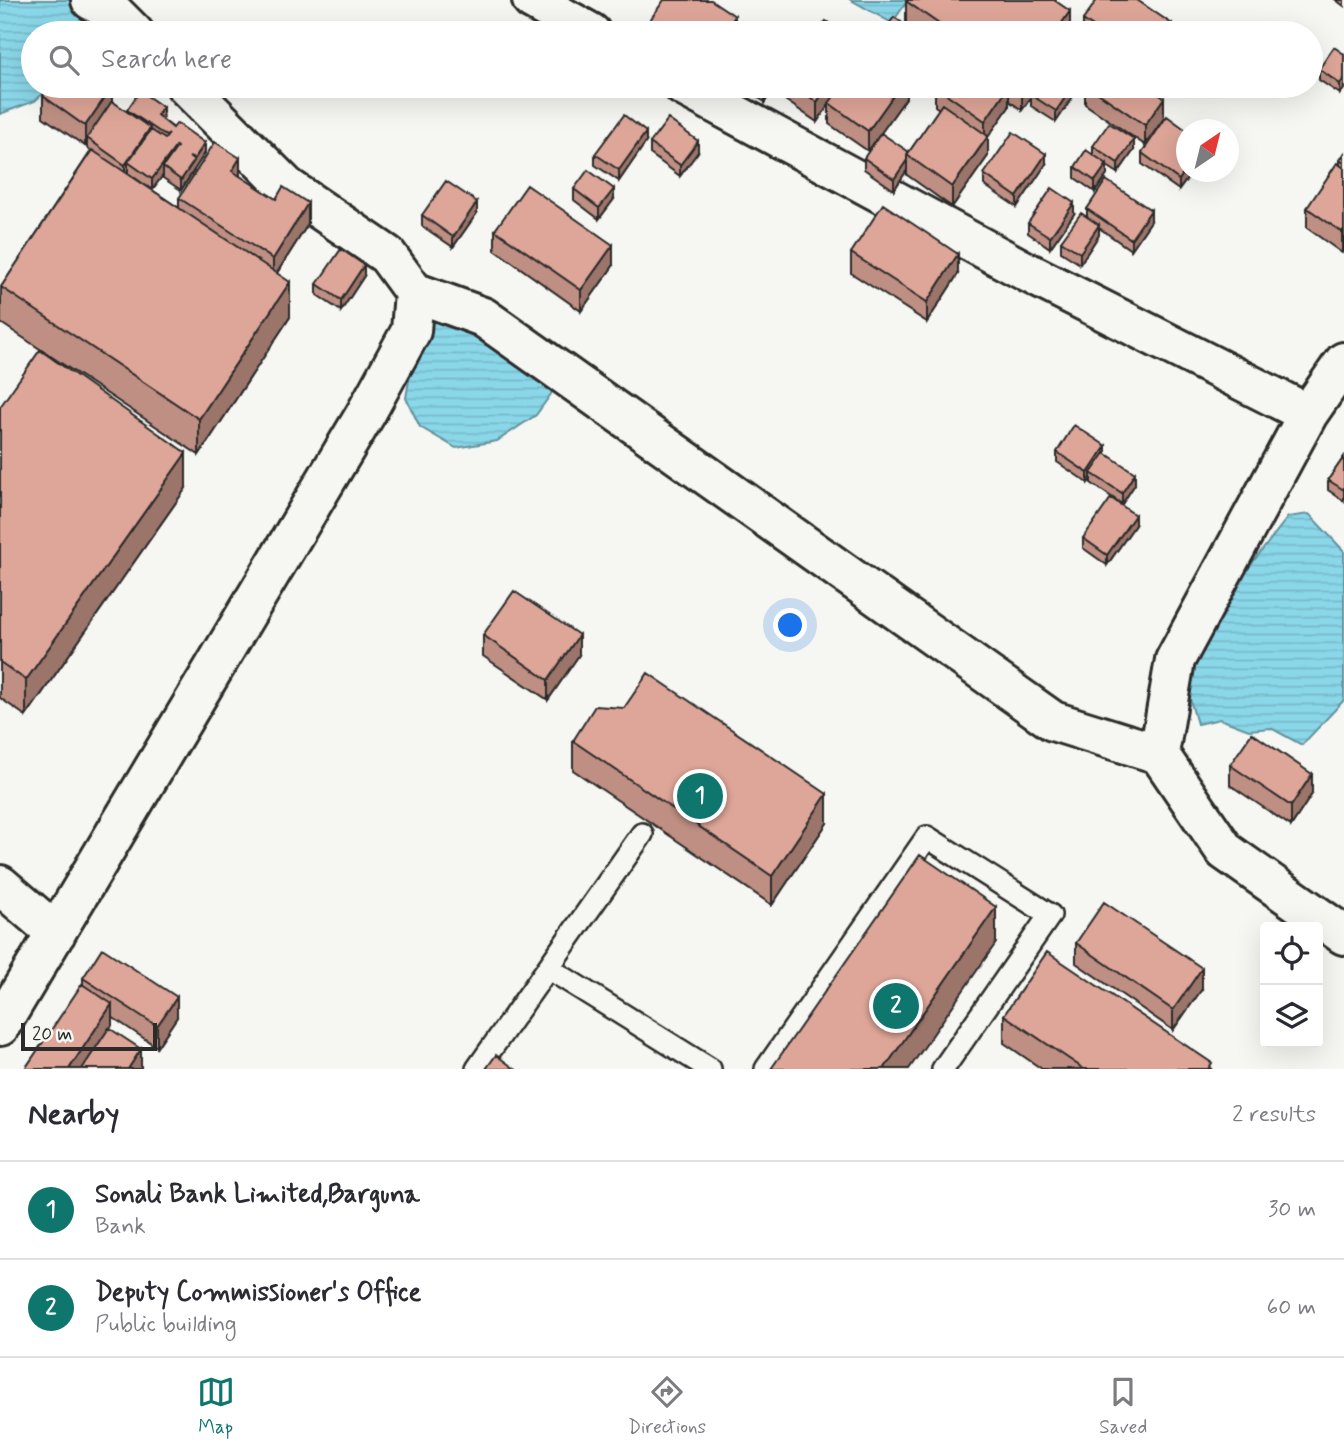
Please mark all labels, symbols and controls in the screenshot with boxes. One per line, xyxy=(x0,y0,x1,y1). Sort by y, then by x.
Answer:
search box xyxy=(21,21,1323,98)
icon: search xyxy=(45,41,83,79)
text: Search here xyxy=(101,43,232,77)
north arrow xyxy=(1176,119,1239,182)
your location xyxy=(773,608,807,642)
pin: 1 xyxy=(677,770,723,822)
map controls xyxy=(1260,922,1323,1048)
button: locate xyxy=(1260,922,1323,985)
pin: 2 xyxy=(873,980,919,1032)
button: layers xyxy=(1260,985,1323,1048)
scale bar xyxy=(21,1020,158,1052)
text: 20 m xyxy=(32,1022,72,1047)
text: Nearby xyxy=(28,1095,119,1134)
text: 2 results xyxy=(1232,1100,1316,1130)
text: Sonali Bank Limited,Barguna xyxy=(95,1178,420,1212)
text: 1 xyxy=(46,1195,56,1225)
text: 30 m xyxy=(1268,1195,1316,1225)
text: Bank xyxy=(95,1212,146,1242)
text: Deputy Commissioner's Office xyxy=(95,1276,421,1310)
text: 2 xyxy=(45,1293,57,1323)
text: 60 m xyxy=(1267,1293,1316,1323)
text: Public building xyxy=(95,1310,237,1340)
tab: Map xyxy=(197,1373,235,1440)
tab: Directions xyxy=(628,1373,706,1440)
tab: Saved xyxy=(1099,1373,1147,1440)

